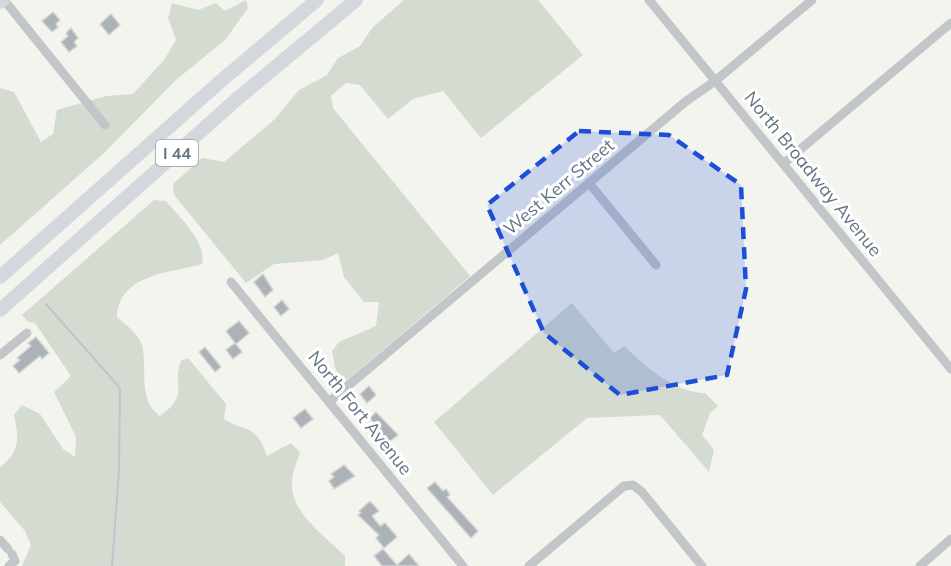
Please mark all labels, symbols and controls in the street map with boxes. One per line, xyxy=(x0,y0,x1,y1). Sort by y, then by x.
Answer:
street label: North Broadway Avenue xyxy=(740,86,887,261)
street label: West Kerr Street xyxy=(499,134,619,240)
road number: I 44 xyxy=(156,140,198,166)
street label: North Fort Avenue xyxy=(303,346,417,479)

